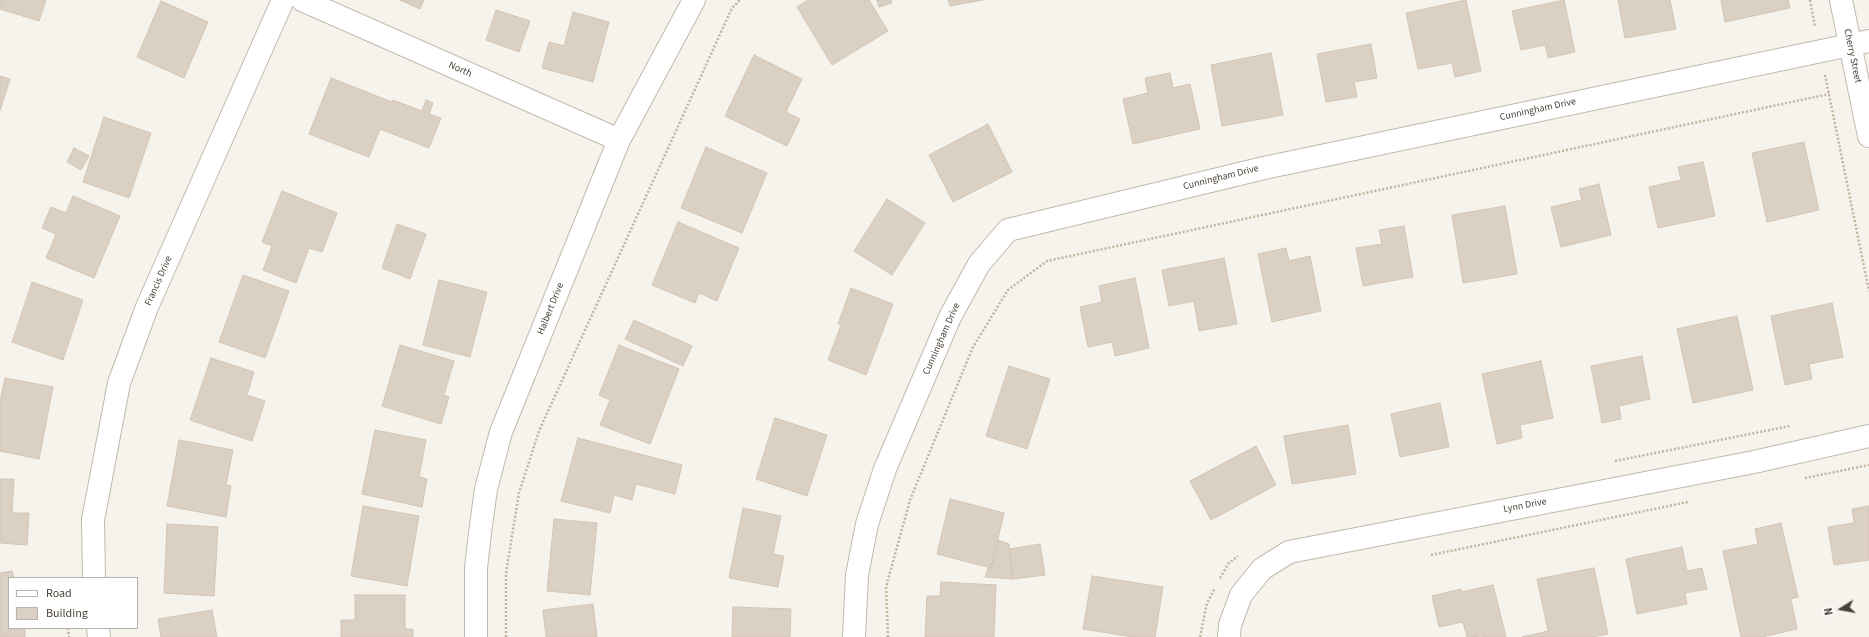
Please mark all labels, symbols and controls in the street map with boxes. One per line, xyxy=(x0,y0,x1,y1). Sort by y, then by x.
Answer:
street label: Cherry Street xyxy=(1840,28,1864,84)
street label: North xyxy=(447,60,473,80)
street label: Cunningham Drive xyxy=(1499,96,1577,124)
street label: Cunningham Drive xyxy=(1182,163,1260,193)
street label: Francis Drive xyxy=(143,254,175,308)
street label: Halbert Drive xyxy=(535,281,567,337)
street label: Cunningham Drive xyxy=(921,301,963,377)
street label: Lynn Drive xyxy=(1502,496,1548,516)
legend xyxy=(8,577,138,629)
text: Road xyxy=(46,585,72,602)
north arrow xyxy=(1821,589,1861,629)
text: Building xyxy=(46,605,88,622)
text: N xyxy=(1821,606,1837,616)

